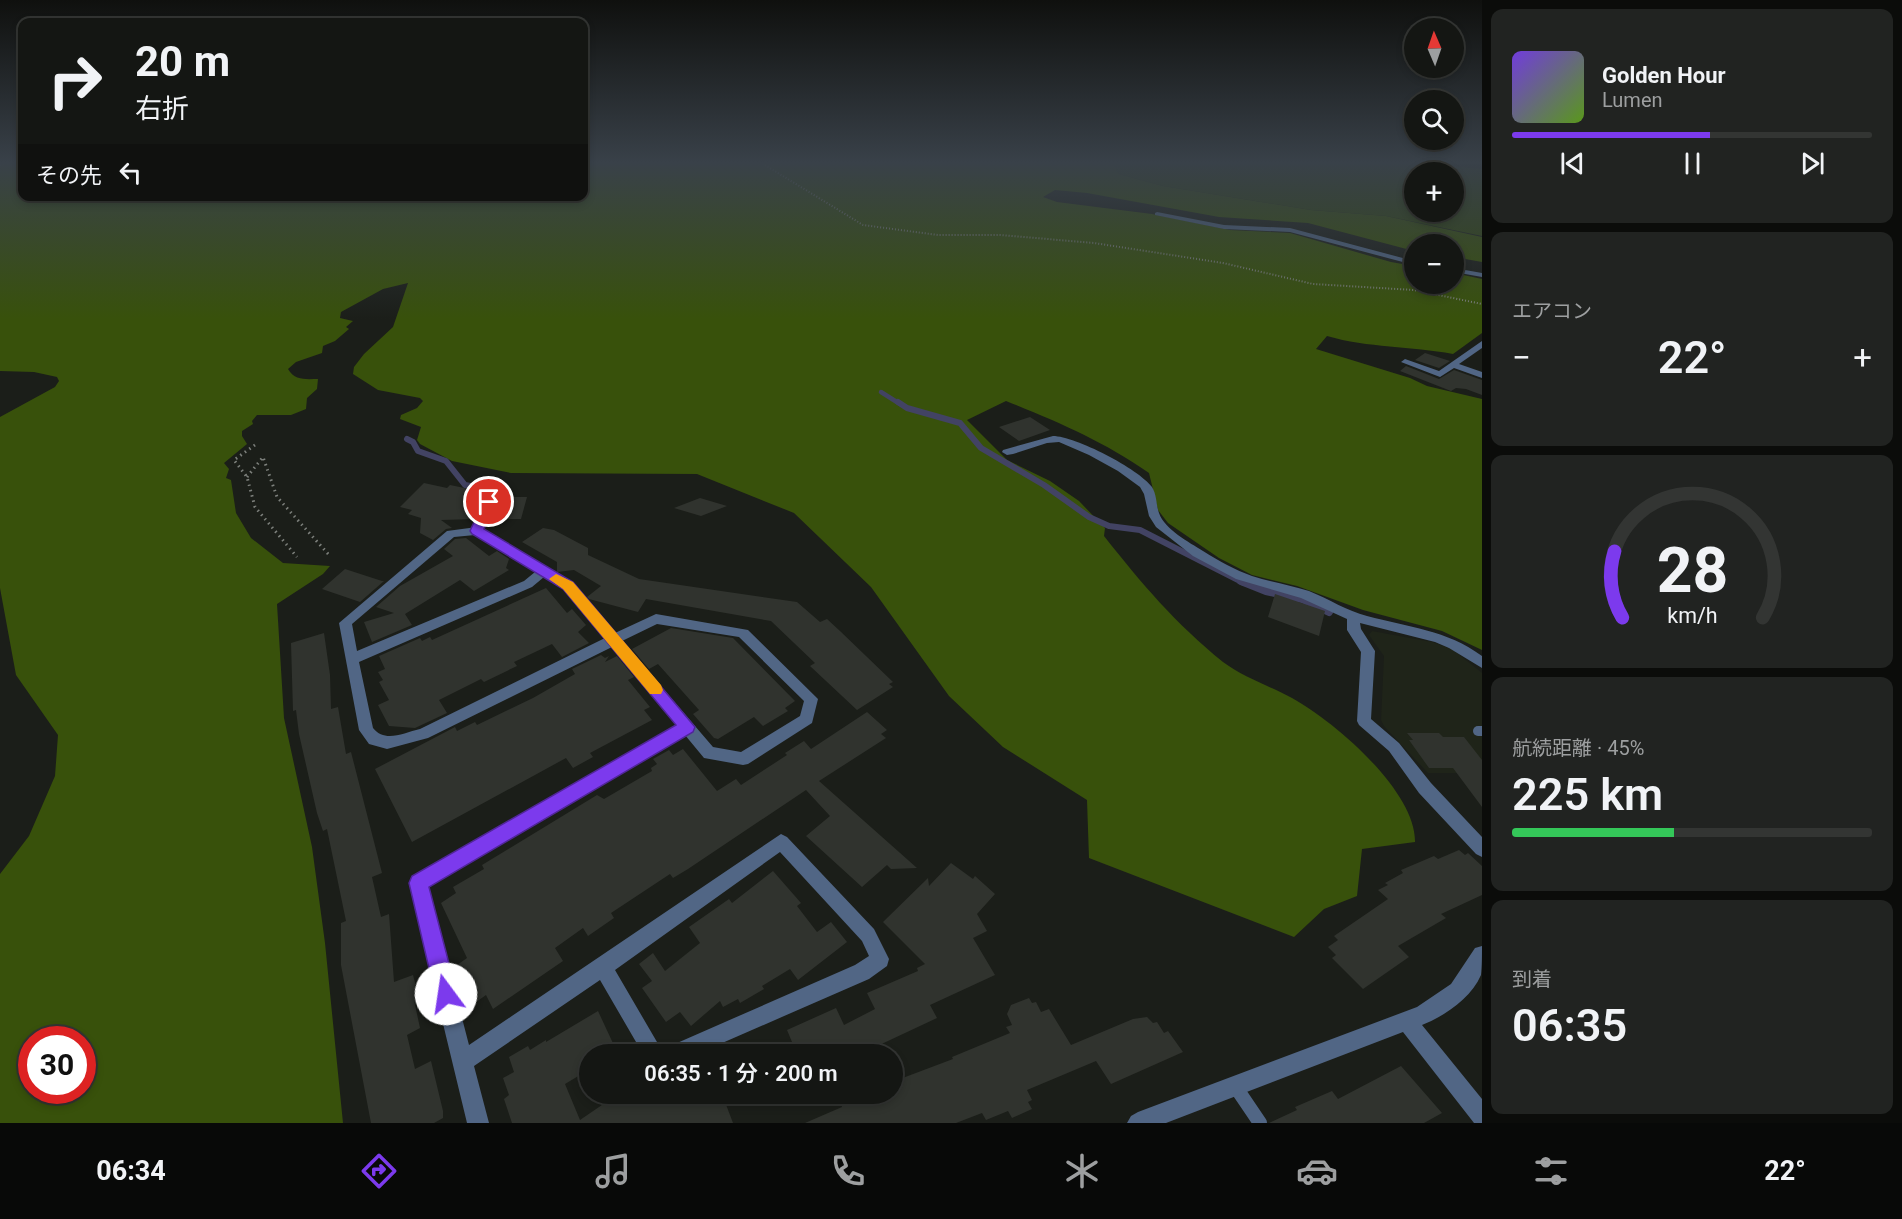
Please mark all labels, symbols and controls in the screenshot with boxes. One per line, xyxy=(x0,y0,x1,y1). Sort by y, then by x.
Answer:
north arrow xyxy=(1404,18,1464,78)
map controls xyxy=(1404,18,1464,294)
text: 20 m xyxy=(135,37,230,86)
icon: right xyxy=(36,42,114,120)
text: Golden Hour xyxy=(1602,63,1726,88)
text: Lumen xyxy=(1602,88,1663,112)
button: search xyxy=(1404,90,1464,150)
text: 右折 xyxy=(135,93,189,125)
icon: previous xyxy=(1556,147,1589,180)
icon: pause xyxy=(1676,147,1709,180)
icon: next xyxy=(1796,147,1829,180)
icon: left xyxy=(114,156,147,189)
button: + xyxy=(1404,162,1464,222)
text: その先 xyxy=(36,163,102,188)
button: − xyxy=(1404,234,1464,294)
text: エアコン xyxy=(1512,299,1592,323)
text: 22° xyxy=(1658,331,1726,384)
text: − xyxy=(1512,338,1531,377)
text: + xyxy=(1853,338,1872,377)
pin xyxy=(463,476,514,527)
icon: arrive xyxy=(472,485,505,518)
text: 28 xyxy=(1656,535,1728,608)
text: km/h xyxy=(1667,604,1717,629)
text: 航続距離 · 45% xyxy=(1512,736,1644,760)
text: 225 km xyxy=(1512,768,1663,821)
position arrow xyxy=(414,962,478,1026)
text: 到着 xyxy=(1512,967,1552,991)
text: 06:35 xyxy=(1512,999,1627,1052)
speed limit sign: 30 xyxy=(18,1026,96,1104)
text: 06:35 · 1 分 · 200 m xyxy=(644,1061,838,1086)
icon: directions xyxy=(358,1150,400,1192)
icon: music xyxy=(592,1150,634,1192)
icon: phone xyxy=(827,1150,869,1192)
icon: climate xyxy=(1061,1150,1103,1192)
icon: car xyxy=(1296,1150,1338,1192)
icon: filters xyxy=(1530,1150,1572,1192)
text: 06:34 xyxy=(96,1155,166,1187)
text: 22° xyxy=(1764,1155,1806,1187)

